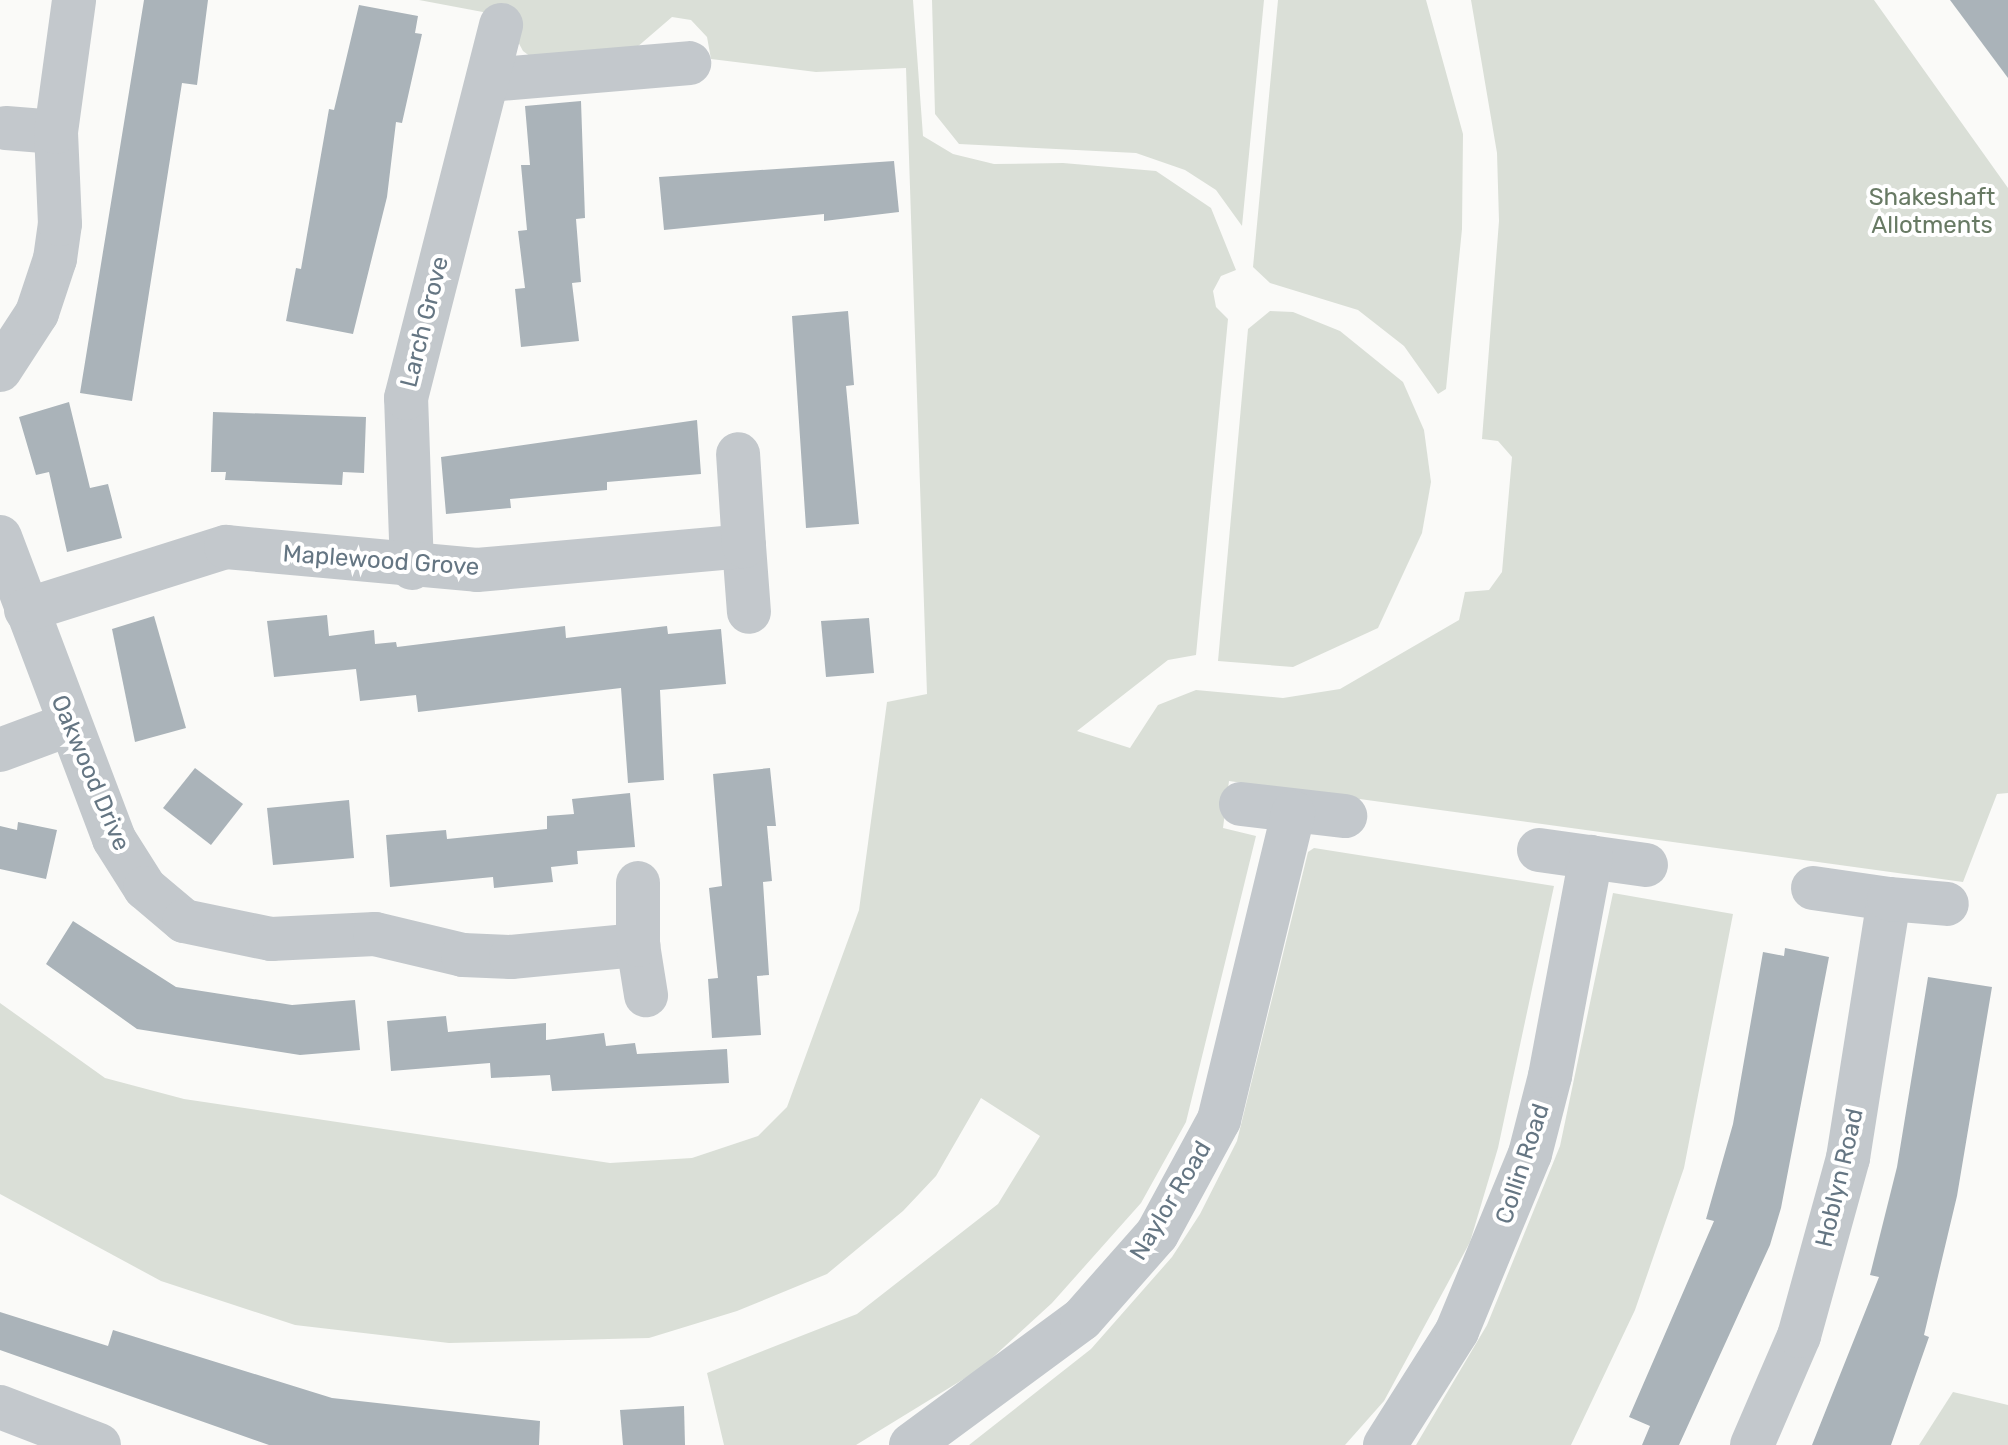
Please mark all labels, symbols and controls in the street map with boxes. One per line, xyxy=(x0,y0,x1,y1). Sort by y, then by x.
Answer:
park label: Shakeshaft Allotments xyxy=(1869,184,1995,240)
street label: Larch Grove xyxy=(395,253,455,391)
street label: Maplewood Grove xyxy=(282,540,480,582)
street label: Oakwood Drive xyxy=(44,691,136,855)
street label: Collin Road xyxy=(1490,1100,1556,1228)
street label: Hoblyn Road xyxy=(1810,1106,1870,1250)
street label: Naylor Road xyxy=(1124,1136,1218,1266)

